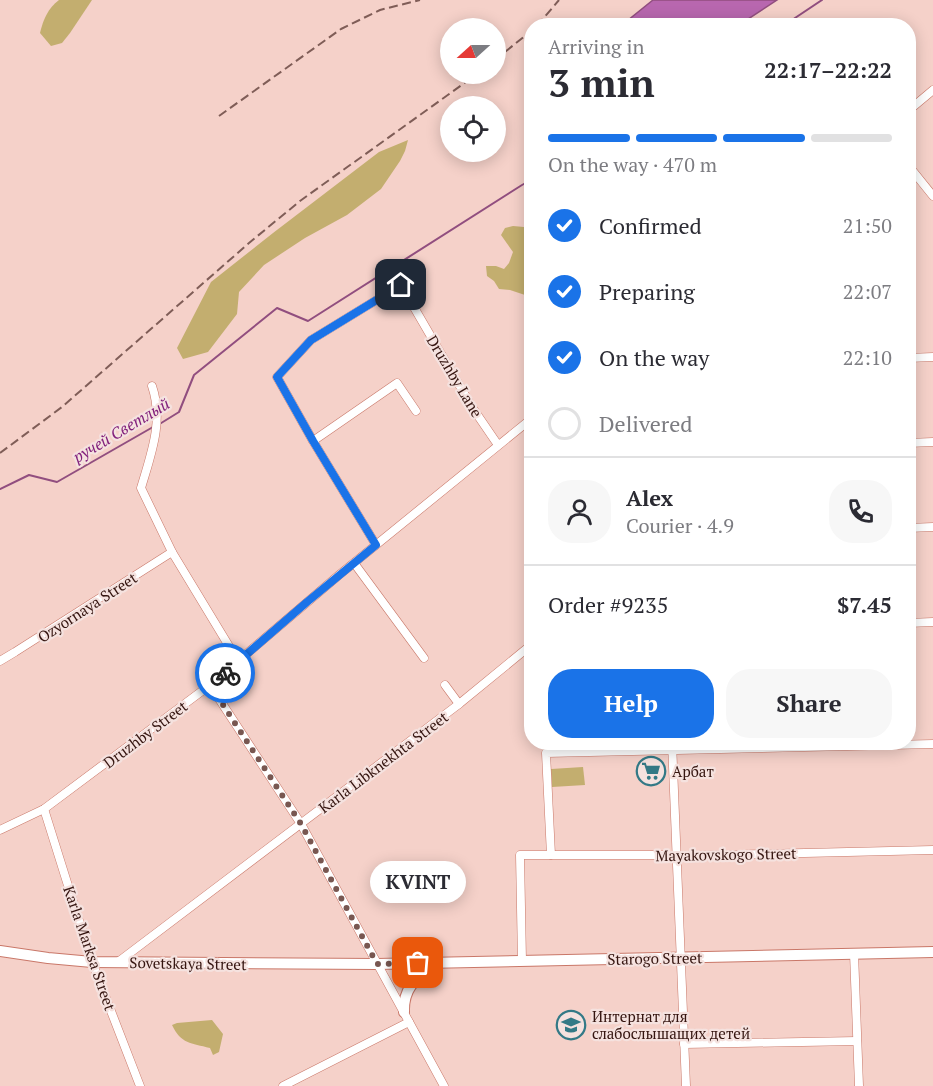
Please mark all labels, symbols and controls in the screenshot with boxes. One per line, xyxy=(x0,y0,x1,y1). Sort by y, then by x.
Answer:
north arrow xyxy=(440,18,506,84)
map controls xyxy=(440,18,506,162)
text: Arriving in xyxy=(548,33,644,60)
text: 22:17–22:22 xyxy=(764,55,892,84)
text: 3 min xyxy=(548,56,655,108)
button: locate xyxy=(440,96,506,162)
text: On the way · 470 m xyxy=(548,151,717,178)
icon: check xyxy=(548,209,581,242)
text: Confirmed xyxy=(599,211,702,240)
text: 21:50 xyxy=(843,212,892,239)
pin xyxy=(375,259,426,310)
icon: home xyxy=(384,268,417,301)
icon: check xyxy=(548,275,581,308)
text: Preparing xyxy=(599,277,695,306)
text: 22:07 xyxy=(843,278,892,305)
street label: Druzhby Lane xyxy=(423,331,487,421)
icon: check xyxy=(548,341,581,374)
text: On the way xyxy=(599,343,709,372)
text: 22:10 xyxy=(843,344,892,371)
water label: ручей Светлый xyxy=(69,392,174,468)
text: Delivered xyxy=(599,409,692,438)
button: person xyxy=(548,480,611,543)
button: phone xyxy=(829,480,892,543)
text: Alex xyxy=(626,483,673,512)
text: Courier · 4.9 xyxy=(626,512,734,539)
street label: Ozyornaya Street xyxy=(33,567,141,647)
text: Order #9235 xyxy=(548,590,668,619)
text: $7.45 xyxy=(837,590,892,619)
courier xyxy=(195,643,255,703)
icon: bike xyxy=(209,657,242,690)
button: Help xyxy=(548,669,714,738)
button: Share xyxy=(726,669,892,738)
street label: Druzhby Street xyxy=(99,696,191,772)
street label: Karla Libknekhta Street xyxy=(314,706,452,817)
supermarket icon: Арбат xyxy=(635,755,667,787)
place label: Арбат xyxy=(672,761,714,781)
street label: Mayakovskogo Street xyxy=(655,843,797,865)
callout: KVINT xyxy=(370,861,466,903)
text: KVINT xyxy=(386,868,450,895)
street label: Karla Marksa Street xyxy=(59,883,121,1013)
pin xyxy=(392,937,443,988)
icon: bag xyxy=(401,946,434,979)
street label: Starogo Street xyxy=(607,947,703,969)
street label: Sovetskaya Street xyxy=(129,952,247,974)
place label: Интернат для слабослышащих детей xyxy=(592,1006,750,1043)
school or university icon: Интернат для слабослышащих детей xyxy=(555,1009,587,1041)

